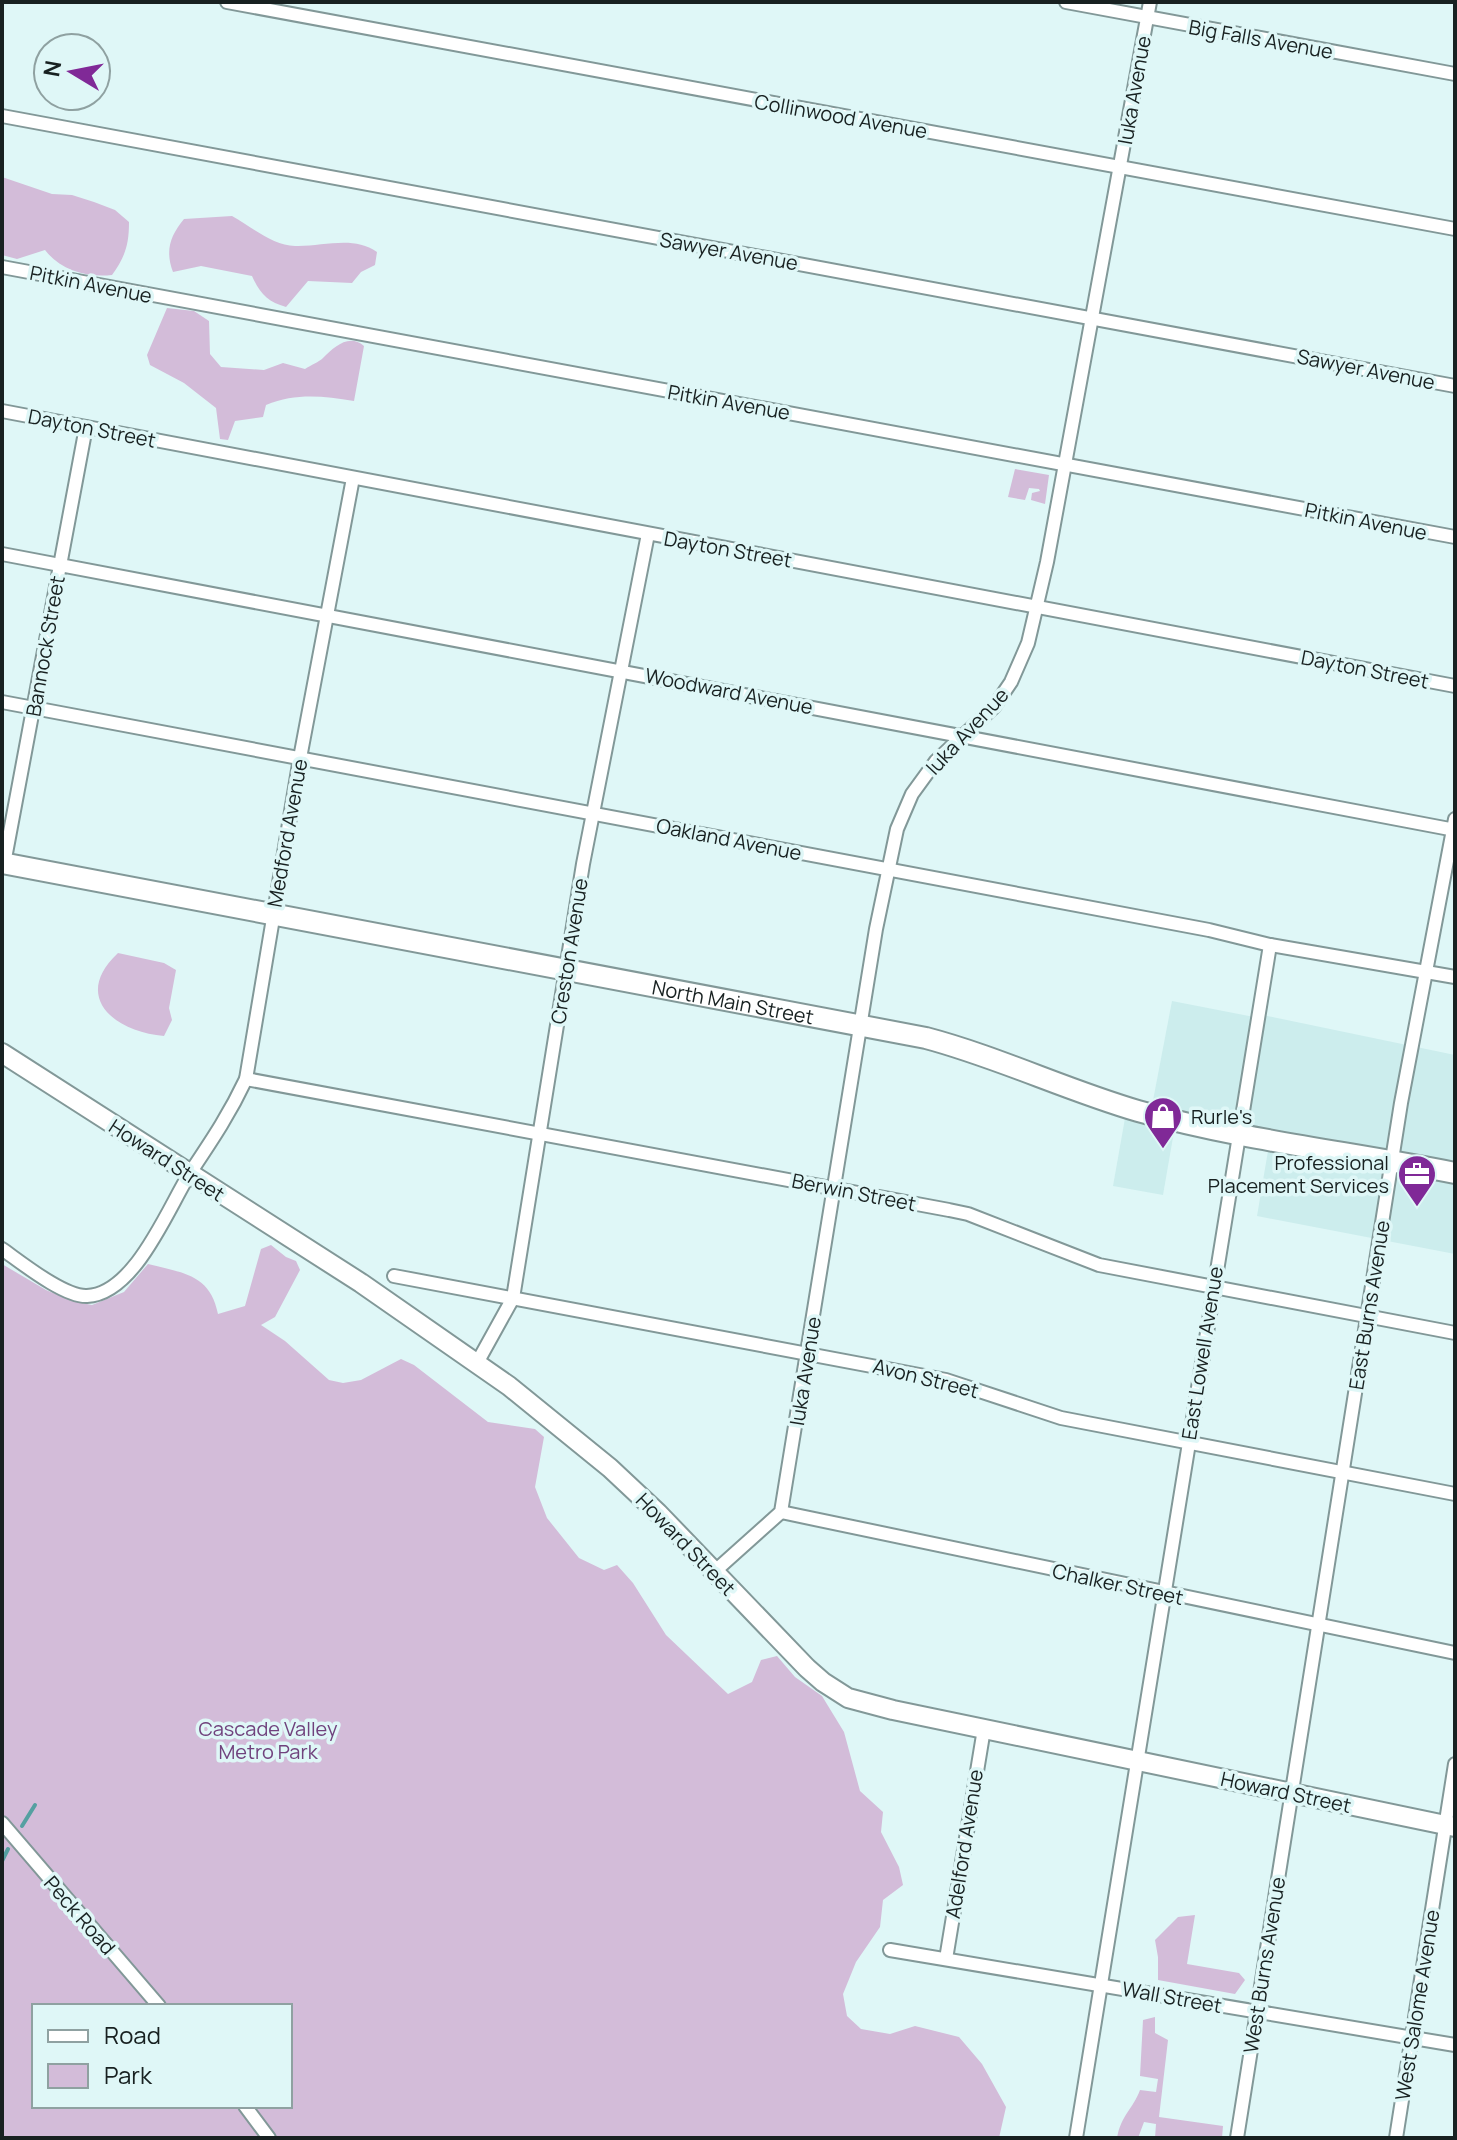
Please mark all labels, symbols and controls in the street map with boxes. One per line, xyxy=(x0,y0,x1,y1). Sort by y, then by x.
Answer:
street label: Big Falls Avenue xyxy=(1187,13,1335,65)
north arrow xyxy=(32,32,112,112)
street label: Iuka Avenue xyxy=(1111,33,1157,147)
text: N xyxy=(36,58,68,79)
street label: Collinwood Avenue xyxy=(753,88,929,144)
street label: Sawyer Avenue xyxy=(658,226,800,276)
street label: Pitkin Avenue xyxy=(28,259,154,309)
street label: Sawyer Avenue xyxy=(1295,342,1437,396)
street label: Pitkin Avenue xyxy=(666,378,792,426)
street label: Dayton Street xyxy=(26,402,158,454)
street label: Pitkin Avenue xyxy=(1303,496,1429,546)
street label: Dayton Street xyxy=(662,524,794,574)
street label: Bannock Street xyxy=(19,573,71,719)
street label: Dayton Street xyxy=(1299,643,1431,695)
street label: Woodward Avenue xyxy=(643,662,815,720)
street label: Iuka Avenue xyxy=(920,682,1014,780)
street label: Medford Avenue xyxy=(261,757,313,909)
street label: Oakland Avenue xyxy=(654,812,804,866)
street label: Creston Avenue xyxy=(544,876,594,1026)
street label: North Main Street xyxy=(650,973,816,1030)
shop icon: Rurle's xyxy=(1142,1095,1184,1150)
place label: Rurle's xyxy=(1191,1103,1252,1130)
street label: Howard Street xyxy=(104,1113,230,1207)
place label: Professional Placement Services xyxy=(1208,1149,1389,1199)
office icon: Professional Placement Services xyxy=(1396,1153,1438,1208)
street label: Berwin Street xyxy=(790,1167,918,1217)
street label: East Burns Avenue xyxy=(1342,1218,1396,1392)
street label: East Lowell Avenue xyxy=(1175,1264,1229,1442)
street label: Iuka Avenue xyxy=(783,1315,827,1427)
street label: Avon Street xyxy=(870,1352,982,1404)
street label: Howard Street xyxy=(630,1487,742,1601)
street label: Chalker Street xyxy=(1050,1557,1186,1611)
park label: Cascade Valley Metro Park xyxy=(198,1715,338,1765)
street label: Howard Street xyxy=(1218,1765,1354,1819)
street label: Adelford Avenue xyxy=(939,1767,989,1921)
street label: Peck Road xyxy=(38,1870,122,1960)
street label: West Burns Avenue xyxy=(1237,1875,1291,2055)
street label: West Salome Avenue xyxy=(1389,1908,1445,2102)
street label: Wall Street xyxy=(1120,1975,1224,2019)
legend xyxy=(32,2004,292,2108)
text: Road xyxy=(104,2018,161,2051)
text: Park xyxy=(104,2058,153,2091)

